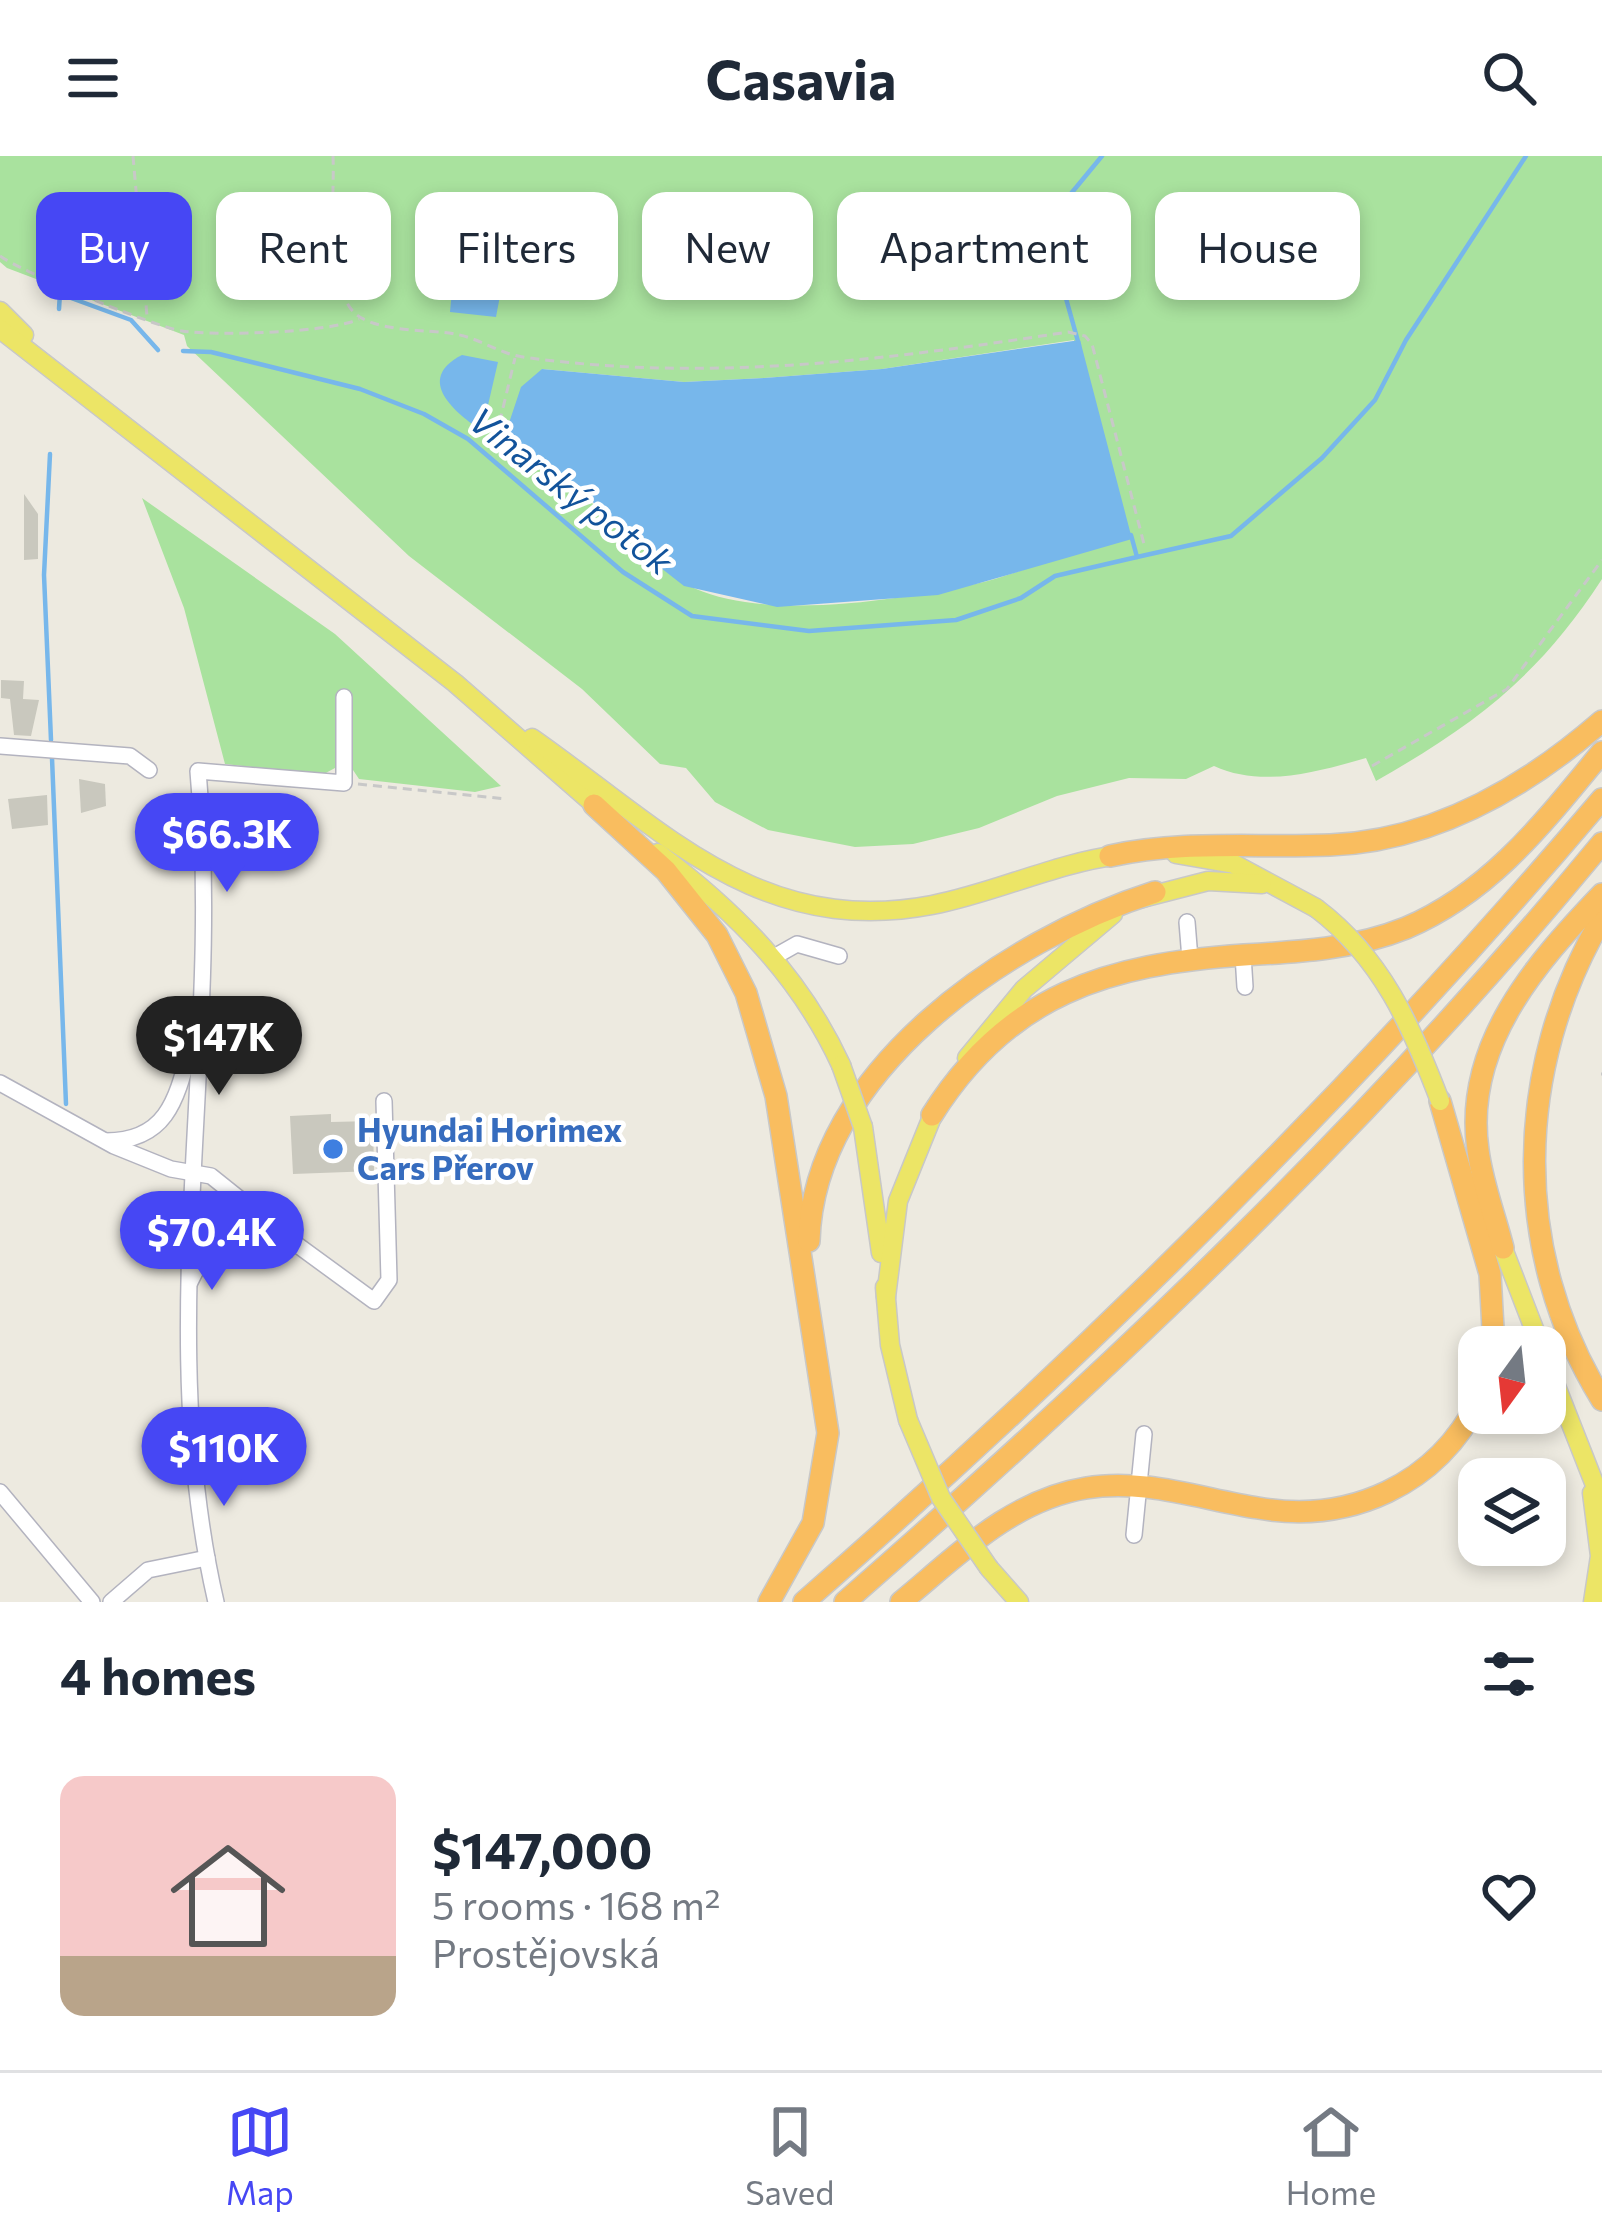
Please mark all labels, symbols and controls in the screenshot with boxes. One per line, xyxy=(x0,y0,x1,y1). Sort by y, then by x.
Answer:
icon: menu xyxy=(60,45,126,111)
text: Casavia xyxy=(705,45,897,111)
icon: search xyxy=(1476,45,1542,111)
chip: Buy xyxy=(36,192,192,300)
chip: Rent xyxy=(216,192,391,300)
chip: Filters xyxy=(415,192,618,300)
chip: New xyxy=(642,192,813,300)
chip: Apartment xyxy=(837,192,1131,300)
chip: House xyxy=(1155,192,1360,300)
water label: Vinarský potok xyxy=(462,396,684,583)
pin: $66.3K xyxy=(129,793,325,895)
text: $66.3K xyxy=(162,808,292,856)
pin: $147K xyxy=(135,996,303,1098)
text: $147K xyxy=(163,1011,275,1059)
place label: Hyundai Horimex Cars Přerov xyxy=(357,1108,622,1187)
marker: Hyundai Horimex Cars Přerov xyxy=(320,1136,346,1162)
pin: $70.4K xyxy=(114,1191,310,1293)
text: $70.4K xyxy=(147,1206,277,1254)
north arrow xyxy=(1458,1326,1566,1434)
map controls xyxy=(1458,1326,1566,1566)
pin: $110K xyxy=(140,1407,308,1509)
text: $110K xyxy=(169,1422,279,1470)
button: layers xyxy=(1458,1458,1566,1566)
icon: filters xyxy=(1476,1641,1542,1707)
text: 4 homes xyxy=(60,1643,256,1706)
text: $147,000 xyxy=(432,1817,652,1880)
icon: home xyxy=(156,1824,300,1968)
icon: heart xyxy=(1476,1863,1542,1929)
text: 5 rooms · 168 m² xyxy=(432,1880,721,1928)
text: Prostějovská xyxy=(432,1928,660,1976)
tab: Map xyxy=(226,2099,294,2212)
tab: Saved xyxy=(745,2099,834,2212)
tab: Home xyxy=(1286,2099,1376,2212)

